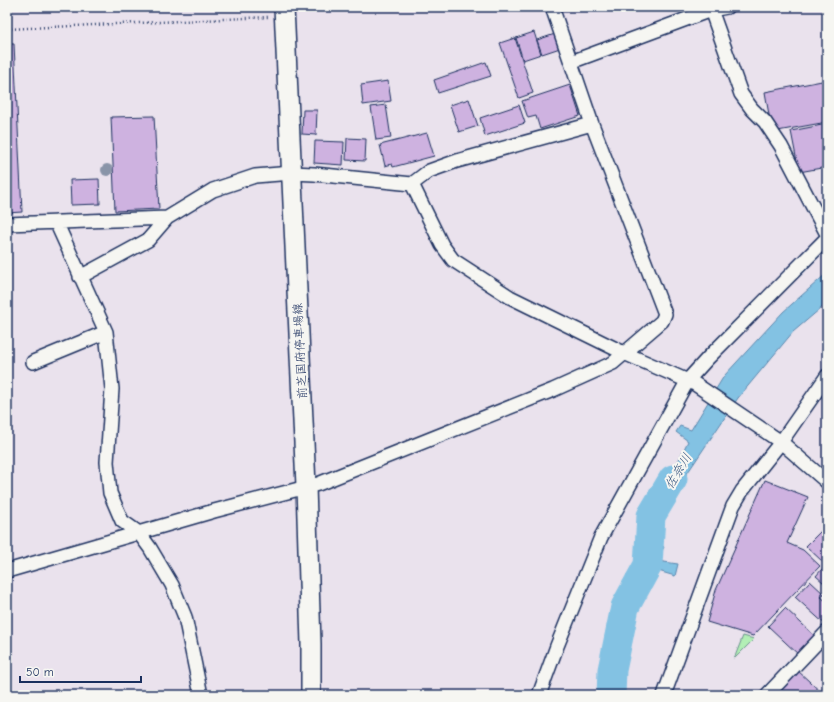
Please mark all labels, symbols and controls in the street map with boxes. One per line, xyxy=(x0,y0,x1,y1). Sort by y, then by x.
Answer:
street label: 前芝国府停車場線 xyxy=(290,303,310,399)
water label: 佐奈川 xyxy=(662,450,694,492)
scale bar xyxy=(20,658,141,684)
text: 50 m xyxy=(26,665,54,679)

